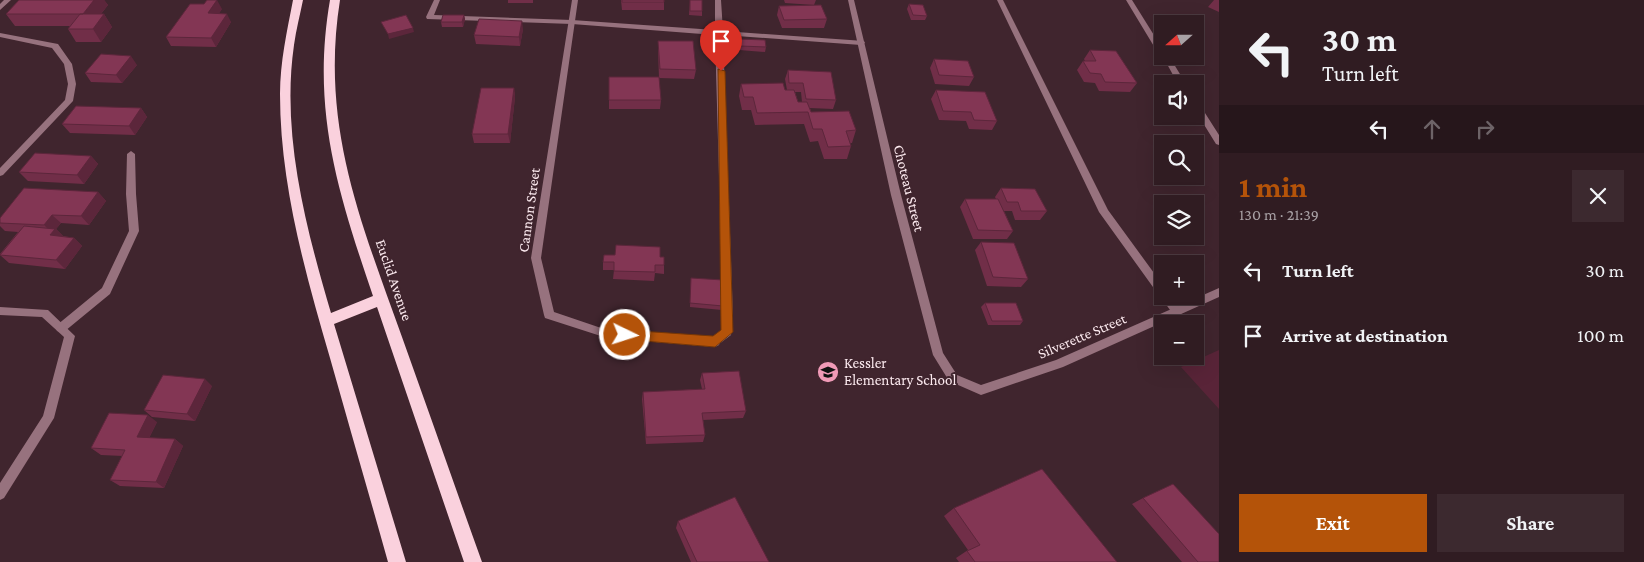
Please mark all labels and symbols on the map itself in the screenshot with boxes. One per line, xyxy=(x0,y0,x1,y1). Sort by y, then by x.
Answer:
north arrow xyxy=(1154,15,1204,65)
pin xyxy=(700,20,742,71)
street label: Choteau Street xyxy=(891,143,928,234)
street label: Cannon Street xyxy=(515,166,543,253)
street label: Euclid Avenue xyxy=(373,237,416,323)
position arrow xyxy=(598,308,650,360)
street label: Silverette Street xyxy=(1036,310,1129,362)
place label: Kessler Elementary School xyxy=(844,355,956,389)
school or university icon: Kessler Elementary School xyxy=(816,360,840,384)

